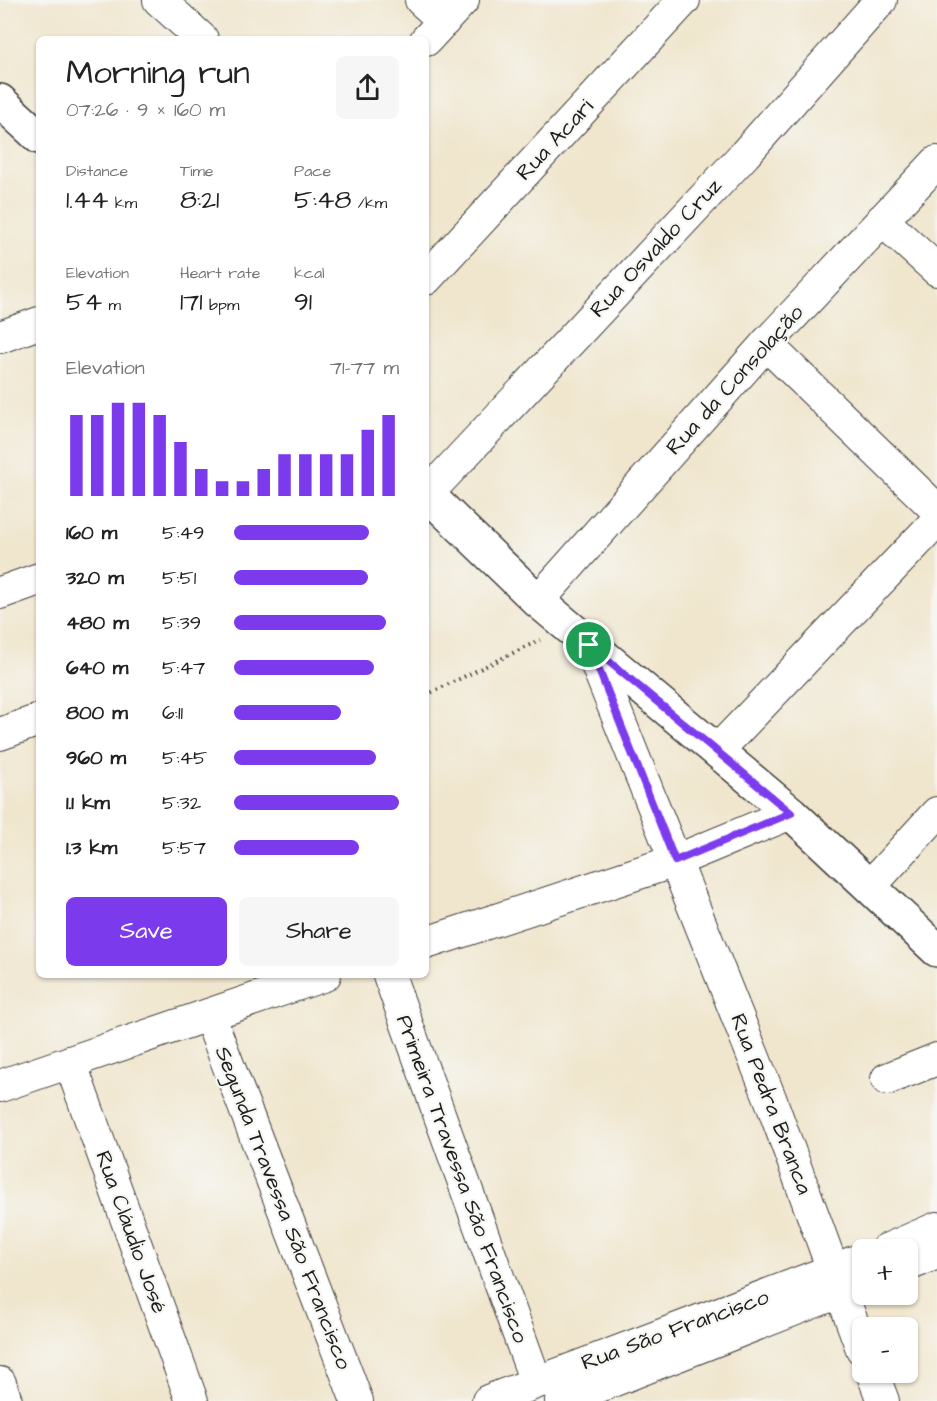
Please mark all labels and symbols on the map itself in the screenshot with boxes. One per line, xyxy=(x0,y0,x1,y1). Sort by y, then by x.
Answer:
street label: Rua Acari xyxy=(509,92,601,188)
street label: Rua Osvaldo Cruz xyxy=(583,171,729,325)
street label: Rua da Consolação xyxy=(659,298,811,462)
pin xyxy=(563,619,614,670)
street label: Rua Pedra Branca xyxy=(722,1009,820,1199)
street label: Primeira Travessa São Francisco xyxy=(388,1011,536,1348)
street label: Segunda Travessa São Francisco xyxy=(206,1042,359,1375)
street label: Rua Cláudio José xyxy=(87,1146,175,1318)
street label: Rua São Francisco xyxy=(577,1281,774,1378)

